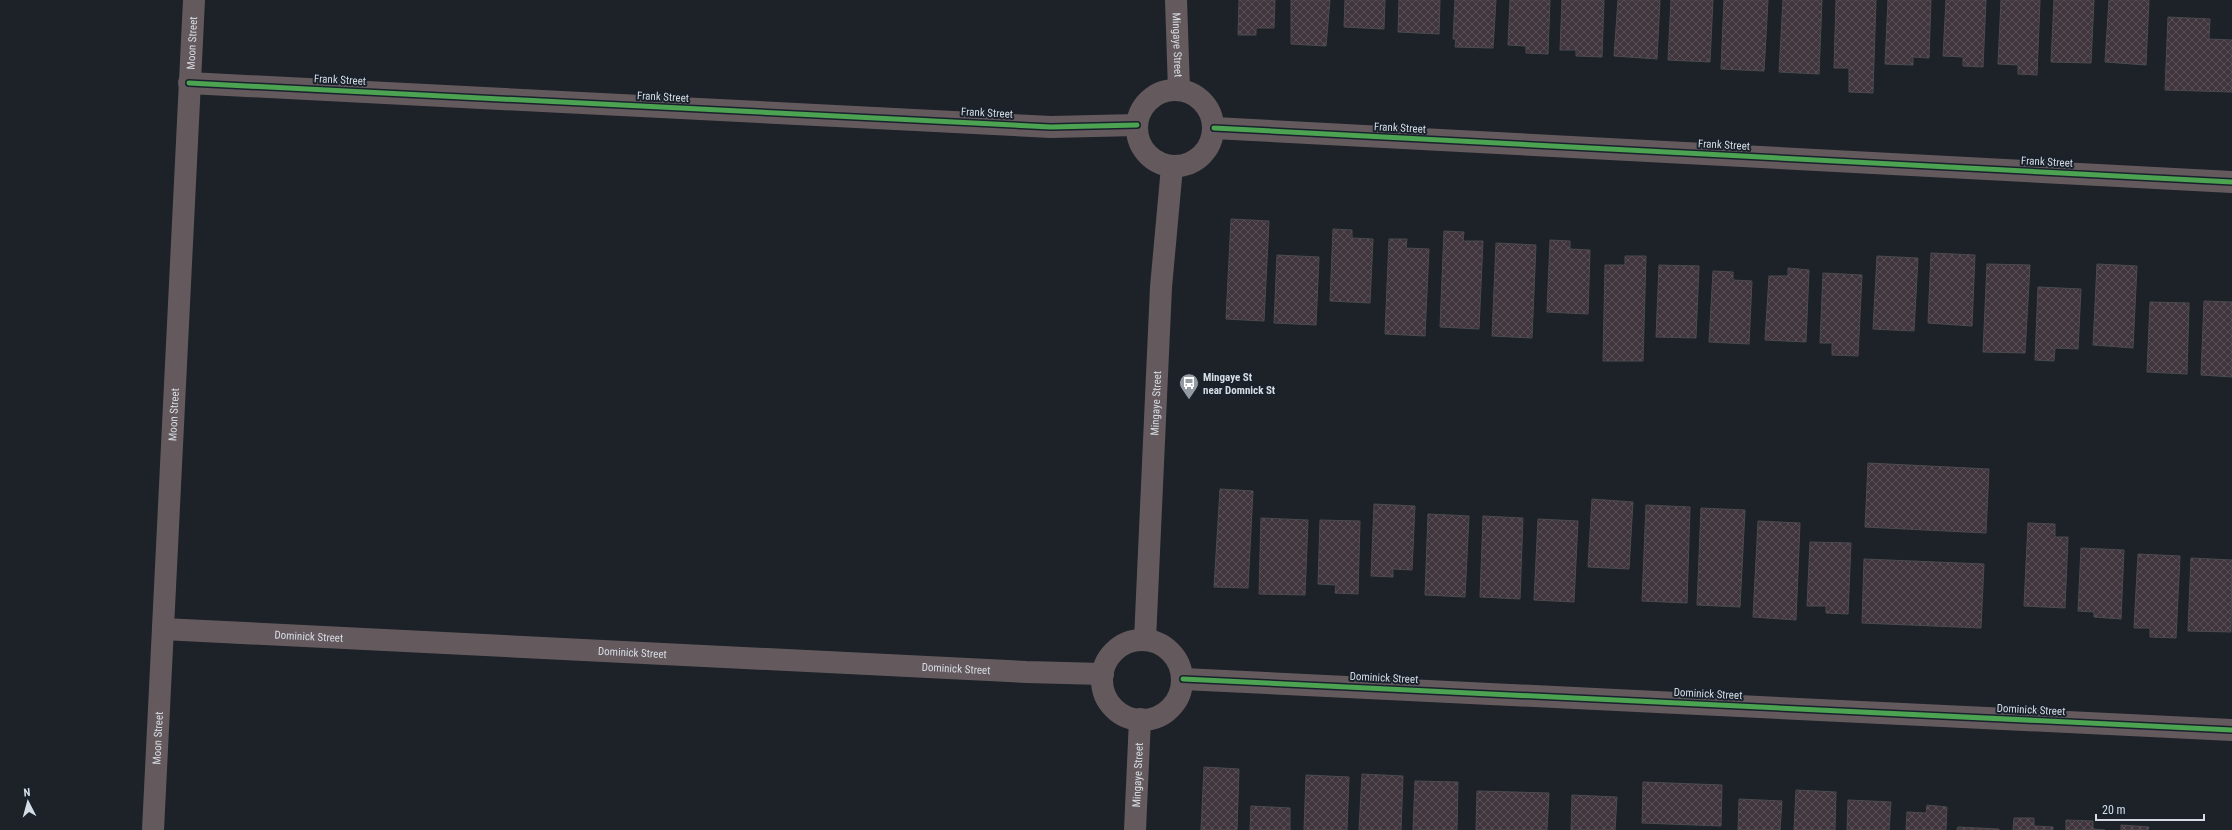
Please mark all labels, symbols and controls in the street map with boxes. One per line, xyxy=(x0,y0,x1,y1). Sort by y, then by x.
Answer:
street label: Mingaye Street xyxy=(1170,12,1185,78)
street label: Moon Street xyxy=(184,16,200,70)
street label: Frank Street xyxy=(314,72,366,88)
street label: Frank Street xyxy=(637,89,689,105)
street label: Frank Street xyxy=(961,105,1013,121)
street label: Frank Street xyxy=(1374,120,1426,136)
street label: Frank Street xyxy=(1698,137,1750,153)
street label: Frank Street xyxy=(2021,154,2073,170)
street label: Mingaye Street xyxy=(1148,371,1164,436)
place label: Mingaye St near Domnick St xyxy=(1203,371,1276,397)
bus stop icon: Mingaye St near Domnick St xyxy=(1178,372,1200,400)
street label: Moon Street xyxy=(166,388,181,441)
street label: Dominick Street xyxy=(274,628,344,644)
street label: Dominick Street xyxy=(598,644,667,661)
street label: Dominick Street xyxy=(921,660,991,677)
street label: Dominick Street xyxy=(1349,670,1419,686)
street label: Dominick Street xyxy=(1673,686,1743,702)
street label: Dominick Street xyxy=(1996,702,2066,718)
street label: Moon Street xyxy=(150,711,165,765)
street label: Mingaye Street xyxy=(1130,742,1145,808)
north arrow xyxy=(8,782,48,822)
text: N xyxy=(23,786,31,799)
scale bar xyxy=(2096,796,2204,822)
text: 20 m xyxy=(2102,803,2126,817)

